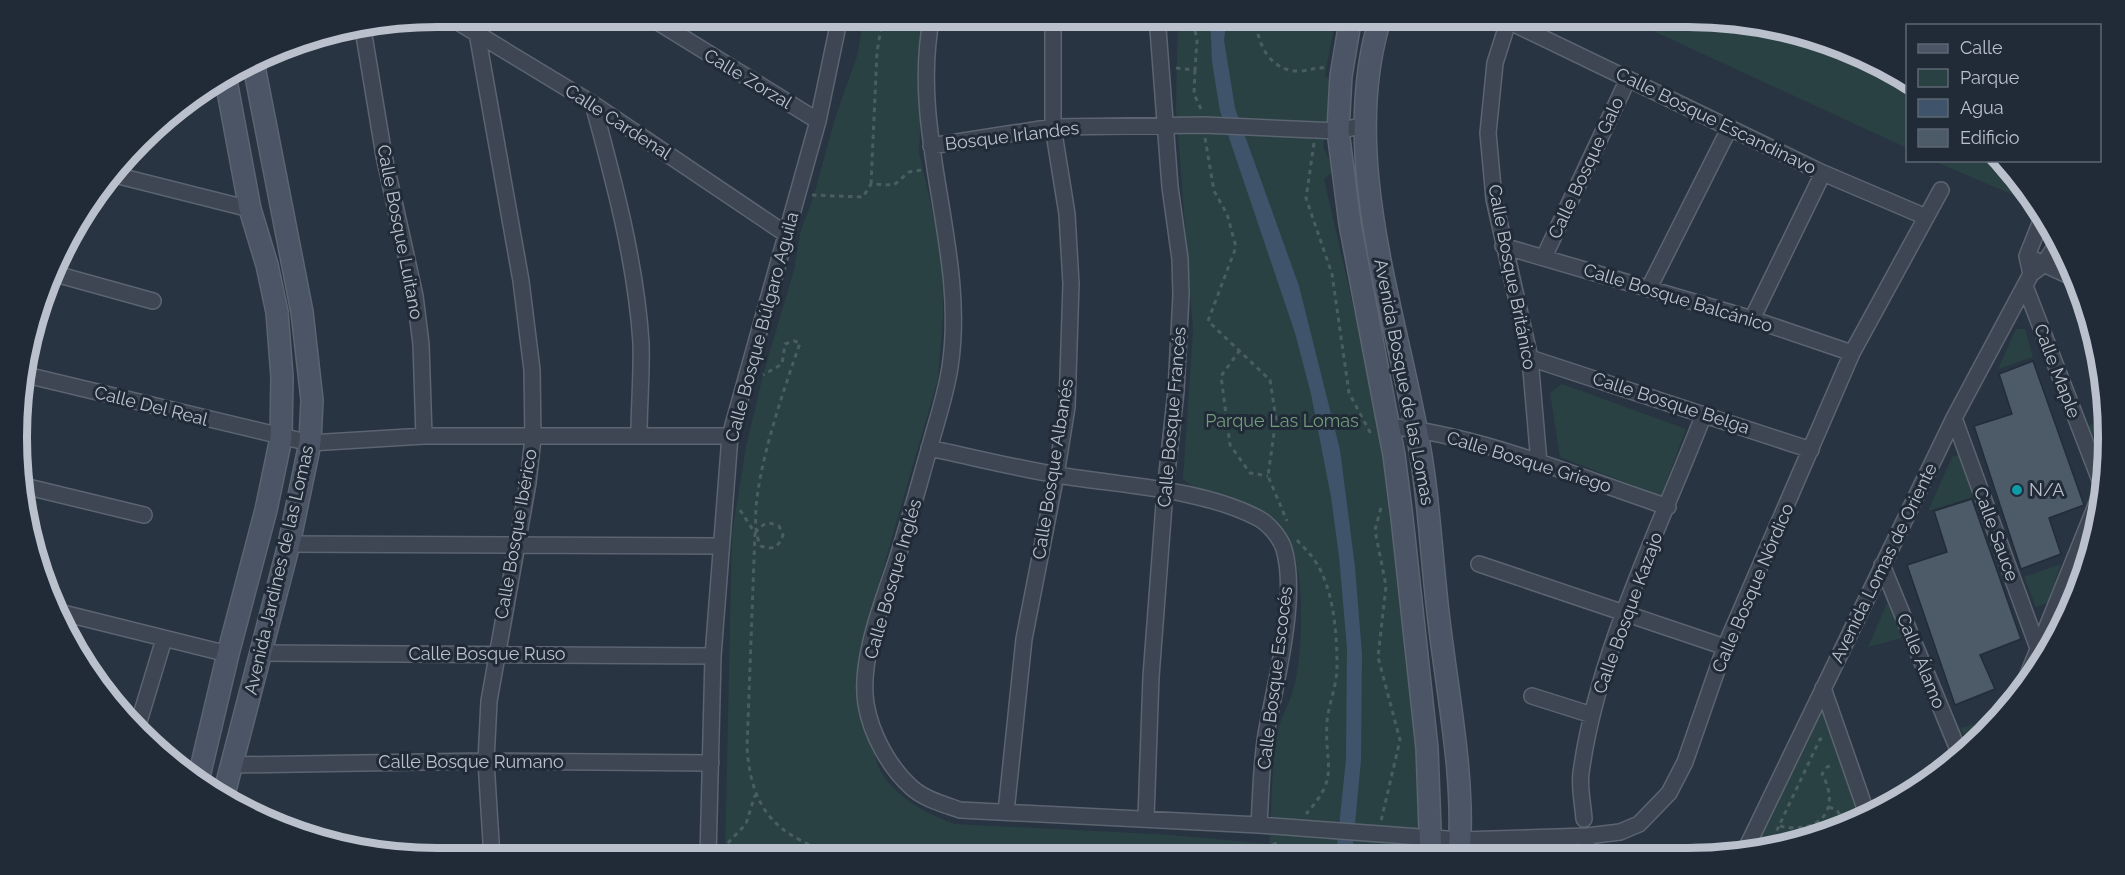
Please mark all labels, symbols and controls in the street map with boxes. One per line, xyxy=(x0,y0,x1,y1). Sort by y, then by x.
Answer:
legend xyxy=(1906,24,2101,162)
text: Calle xyxy=(1960,37,2003,58)
street label: Calle Zorzal xyxy=(701,44,796,113)
street label: Calle Bosque Escandinavo xyxy=(1613,63,1820,178)
text: Parque xyxy=(1960,67,2020,88)
street label: Calle Cardenal xyxy=(561,79,675,164)
street label: Calle Bosque Galo xyxy=(1544,93,1628,242)
text: Agua xyxy=(1960,97,2004,118)
street label: Bosque Irlandes xyxy=(944,117,1080,154)
text: Edificio xyxy=(1960,127,2020,148)
street label: Calle Bosque Luitano xyxy=(373,143,428,321)
street label: Calle Bosque Británico xyxy=(1484,182,1541,372)
street label: Calle Bosque Búlgaro Aguila xyxy=(721,210,802,444)
street label: Avenida Bosque de las Lomas xyxy=(1370,257,1439,507)
street label: Calle Bosque Balcánico xyxy=(1581,259,1776,336)
street label: Calle Maple xyxy=(2030,321,2085,421)
street label: Calle Bosque Francés xyxy=(1153,326,1190,508)
street label: Calle Bosque Belga xyxy=(1590,367,1752,438)
street label: Calle Bosque Albanés xyxy=(1028,377,1077,561)
street label: Calle Del Real xyxy=(92,381,210,430)
park label: Parque Las Lomas xyxy=(1205,410,1359,431)
street label: Calle Bosque Griego xyxy=(1444,426,1614,497)
street label: Avenida Jardines de las Lomas xyxy=(240,443,318,697)
street label: Calle Bosque Ibérico xyxy=(490,447,541,621)
street label: Avenida Lomas de Oriente xyxy=(1826,459,1941,666)
place label: N/A xyxy=(2029,479,2065,500)
marker: N/A xyxy=(2010,483,2024,497)
street label: Calle Sauce xyxy=(1970,484,2023,584)
street label: Calle Bosque Inglés xyxy=(860,496,926,661)
street label: Calle Bosque Nórdico xyxy=(1707,500,1798,675)
street label: Calle Bosque Kazajo xyxy=(1589,529,1667,696)
street label: Calle Bosque Escocés xyxy=(1253,585,1296,771)
street label: Calle Álamo xyxy=(1893,610,1951,712)
street label: Calle Bosque Ruso xyxy=(408,643,566,664)
street label: Calle Bosque Rumano xyxy=(378,751,564,772)

